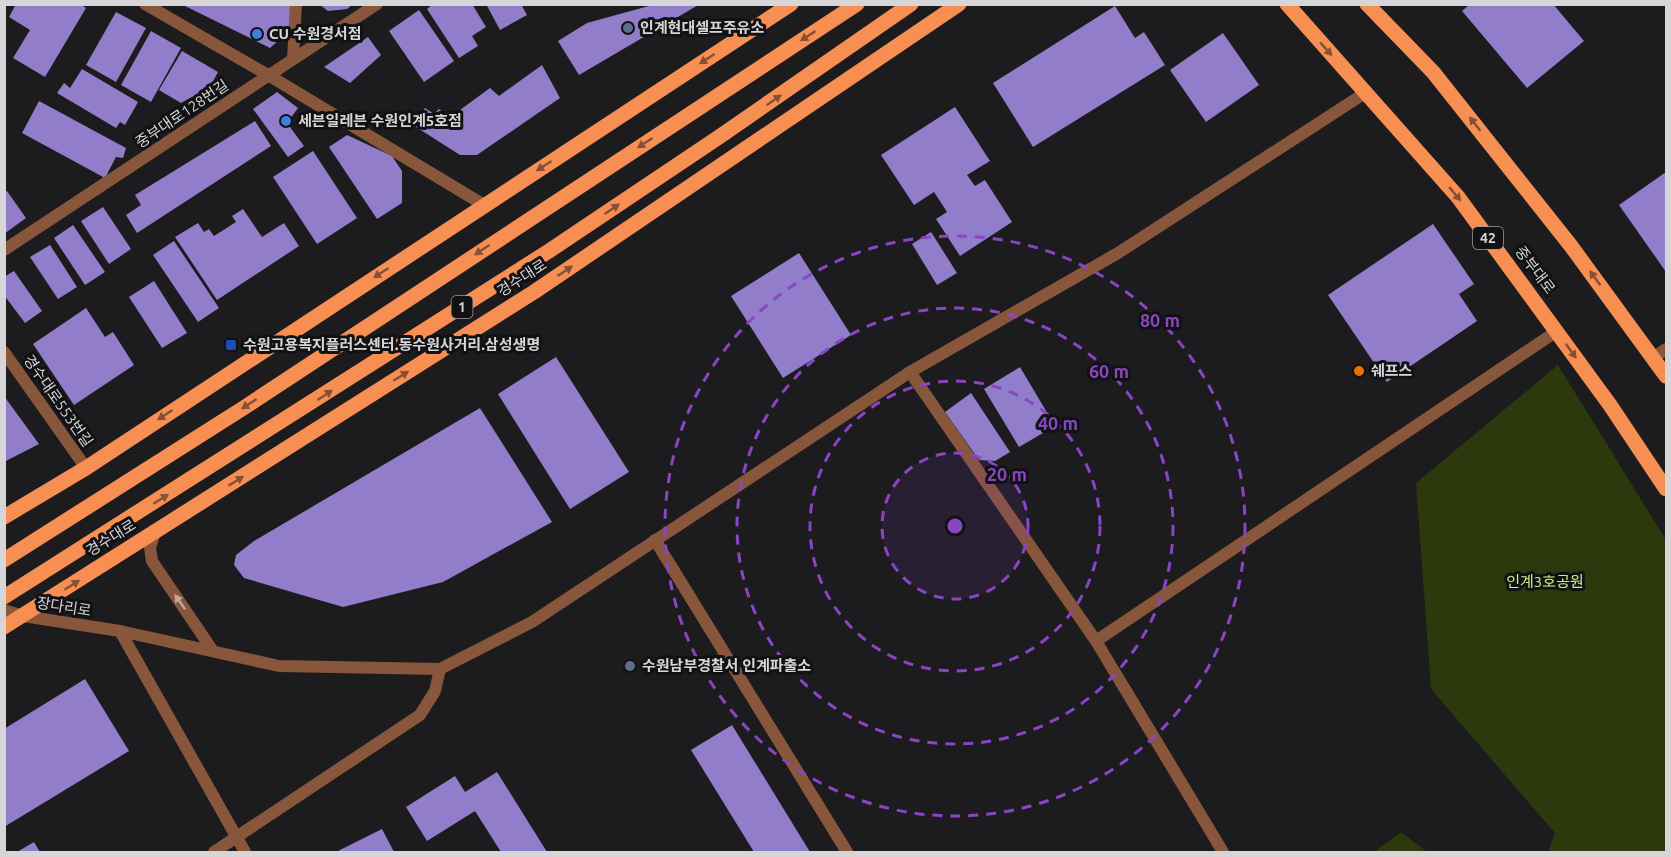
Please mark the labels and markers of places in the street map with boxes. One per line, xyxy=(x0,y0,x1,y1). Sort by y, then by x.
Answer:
place label: 인계현대셀프주유소 xyxy=(640,19,764,36)
marker: 인계현대셀프주유소 xyxy=(621,21,635,35)
place label: CU 수원경서점 xyxy=(269,25,362,42)
marker: CU 수원경서점 xyxy=(250,27,264,41)
place label: 세븐일레븐 수원인계5호점 xyxy=(298,112,462,129)
marker: 세븐일레븐 수원인계5호점 xyxy=(279,114,293,128)
place label: 수원고용복지플러스센터.동수원사거리.삼성생명 xyxy=(243,336,540,353)
marker: 수원고용복지플러스센터.동수원사거리.삼성생명 xyxy=(224,338,238,352)
place label: 쉐프스 xyxy=(1371,362,1413,379)
marker: 쉐프스 xyxy=(1352,364,1366,378)
centre of rings xyxy=(945,516,965,536)
place label: 수원남부경찰서 인계파출소 xyxy=(642,657,811,674)
marker: 수원남부경찰서 인계파출소 xyxy=(623,659,637,673)

